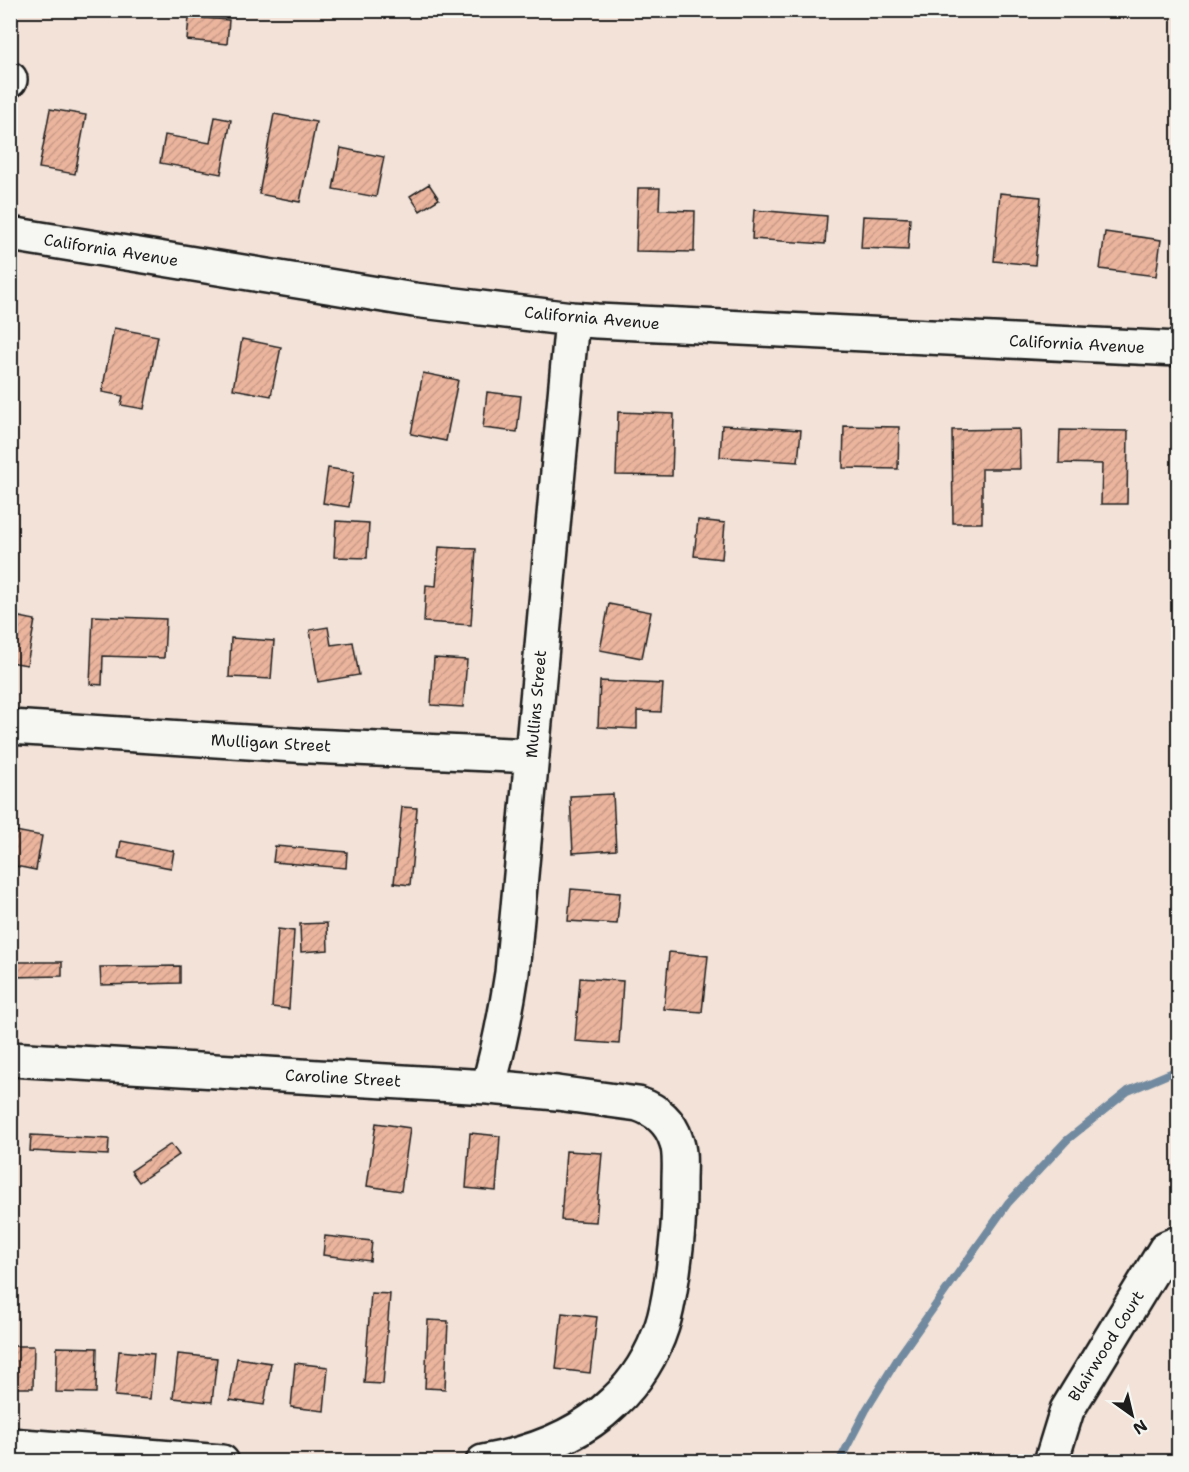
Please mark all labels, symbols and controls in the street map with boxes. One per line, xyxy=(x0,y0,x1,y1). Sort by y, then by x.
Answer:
street label: California Avenue xyxy=(42,229,180,271)
street label: California Avenue xyxy=(523,302,661,334)
street label: California Avenue xyxy=(1009,330,1145,358)
street label: Mullins Street xyxy=(521,649,551,759)
street label: Mulligan Street xyxy=(210,729,332,757)
street label: Caroline Street xyxy=(285,1064,401,1092)
street label: Blairwood Court xyxy=(1063,1286,1149,1406)
north arrow xyxy=(1102,1385,1162,1445)
text: N xyxy=(1129,1415,1151,1439)

